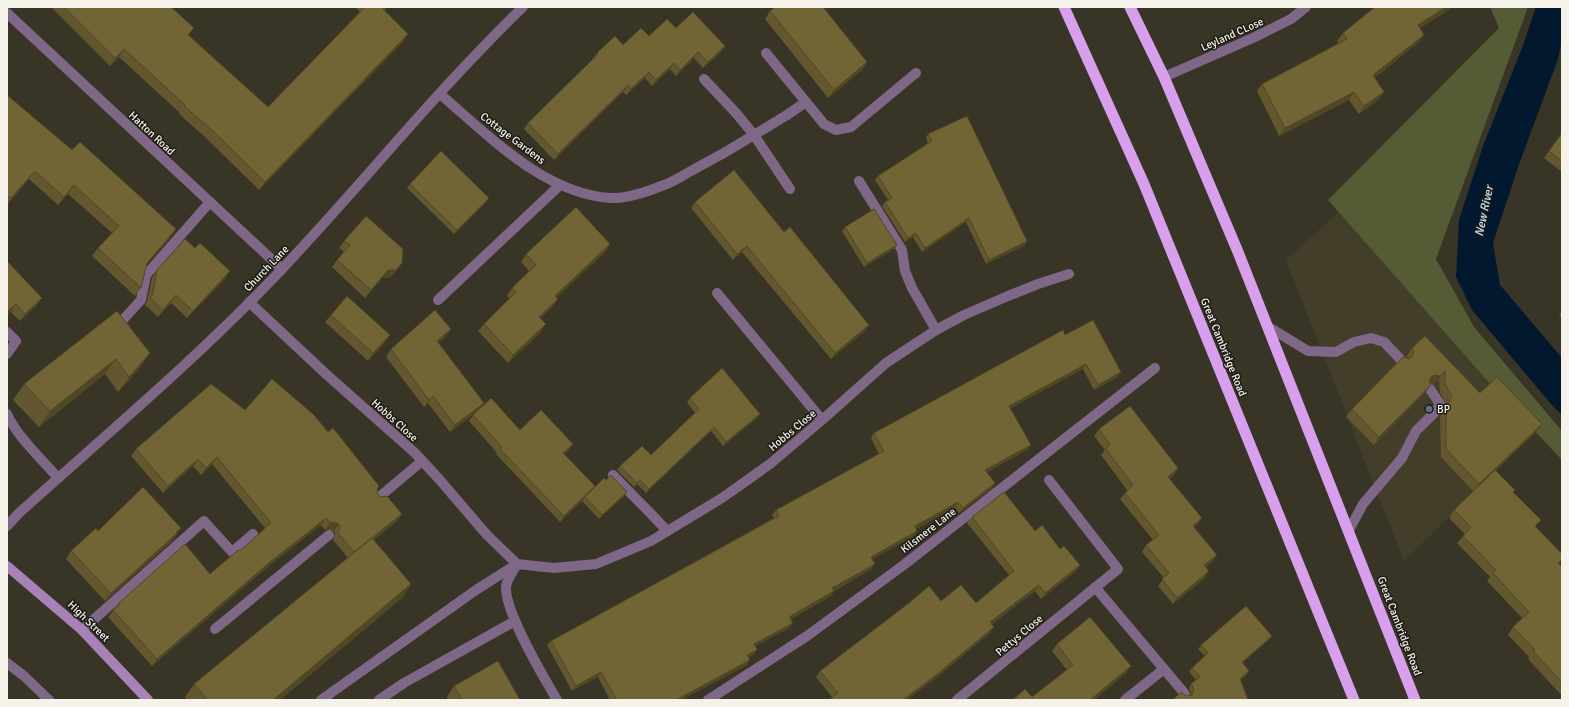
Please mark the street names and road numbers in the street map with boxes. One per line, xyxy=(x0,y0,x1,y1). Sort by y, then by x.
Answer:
street label: Leyland CLose xyxy=(1199,15,1266,54)
street label: Hatton Road xyxy=(126,109,177,158)
street label: Cottage Gardens xyxy=(478,110,548,167)
street label: Church Lane xyxy=(241,243,291,294)
street label: Great Cambridge Road xyxy=(1198,296,1249,399)
street label: Hobbs Close xyxy=(369,396,420,445)
street label: Hobbs Close xyxy=(766,407,819,454)
street label: Kilsmere Lane xyxy=(898,505,958,556)
street label: Great Cambridge Road xyxy=(1375,575,1425,678)
street label: High Street xyxy=(65,598,112,645)
street label: Pettys Close xyxy=(993,612,1045,659)

